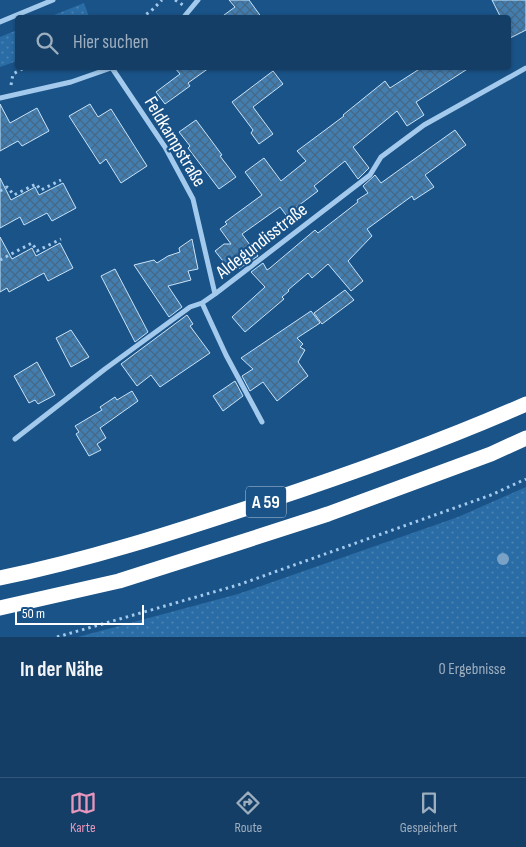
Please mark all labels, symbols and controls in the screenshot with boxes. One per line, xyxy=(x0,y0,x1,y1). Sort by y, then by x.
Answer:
search box xyxy=(15,15,511,70)
icon: search xyxy=(33,29,61,57)
text: Hier suchen xyxy=(73,31,149,54)
street label: Feldkampstraße xyxy=(139,92,211,191)
street label: Aldegundisstraße xyxy=(211,198,312,285)
road number: A 59 xyxy=(246,487,286,518)
scale bar xyxy=(15,602,144,625)
text: 50 m xyxy=(22,605,45,622)
text: In der Nähe xyxy=(20,657,103,682)
text: 0 Ergebnisse xyxy=(439,660,506,679)
tab: Karte xyxy=(69,789,97,836)
tab: Route xyxy=(234,789,262,836)
tab: Gespeichert xyxy=(400,789,457,836)

